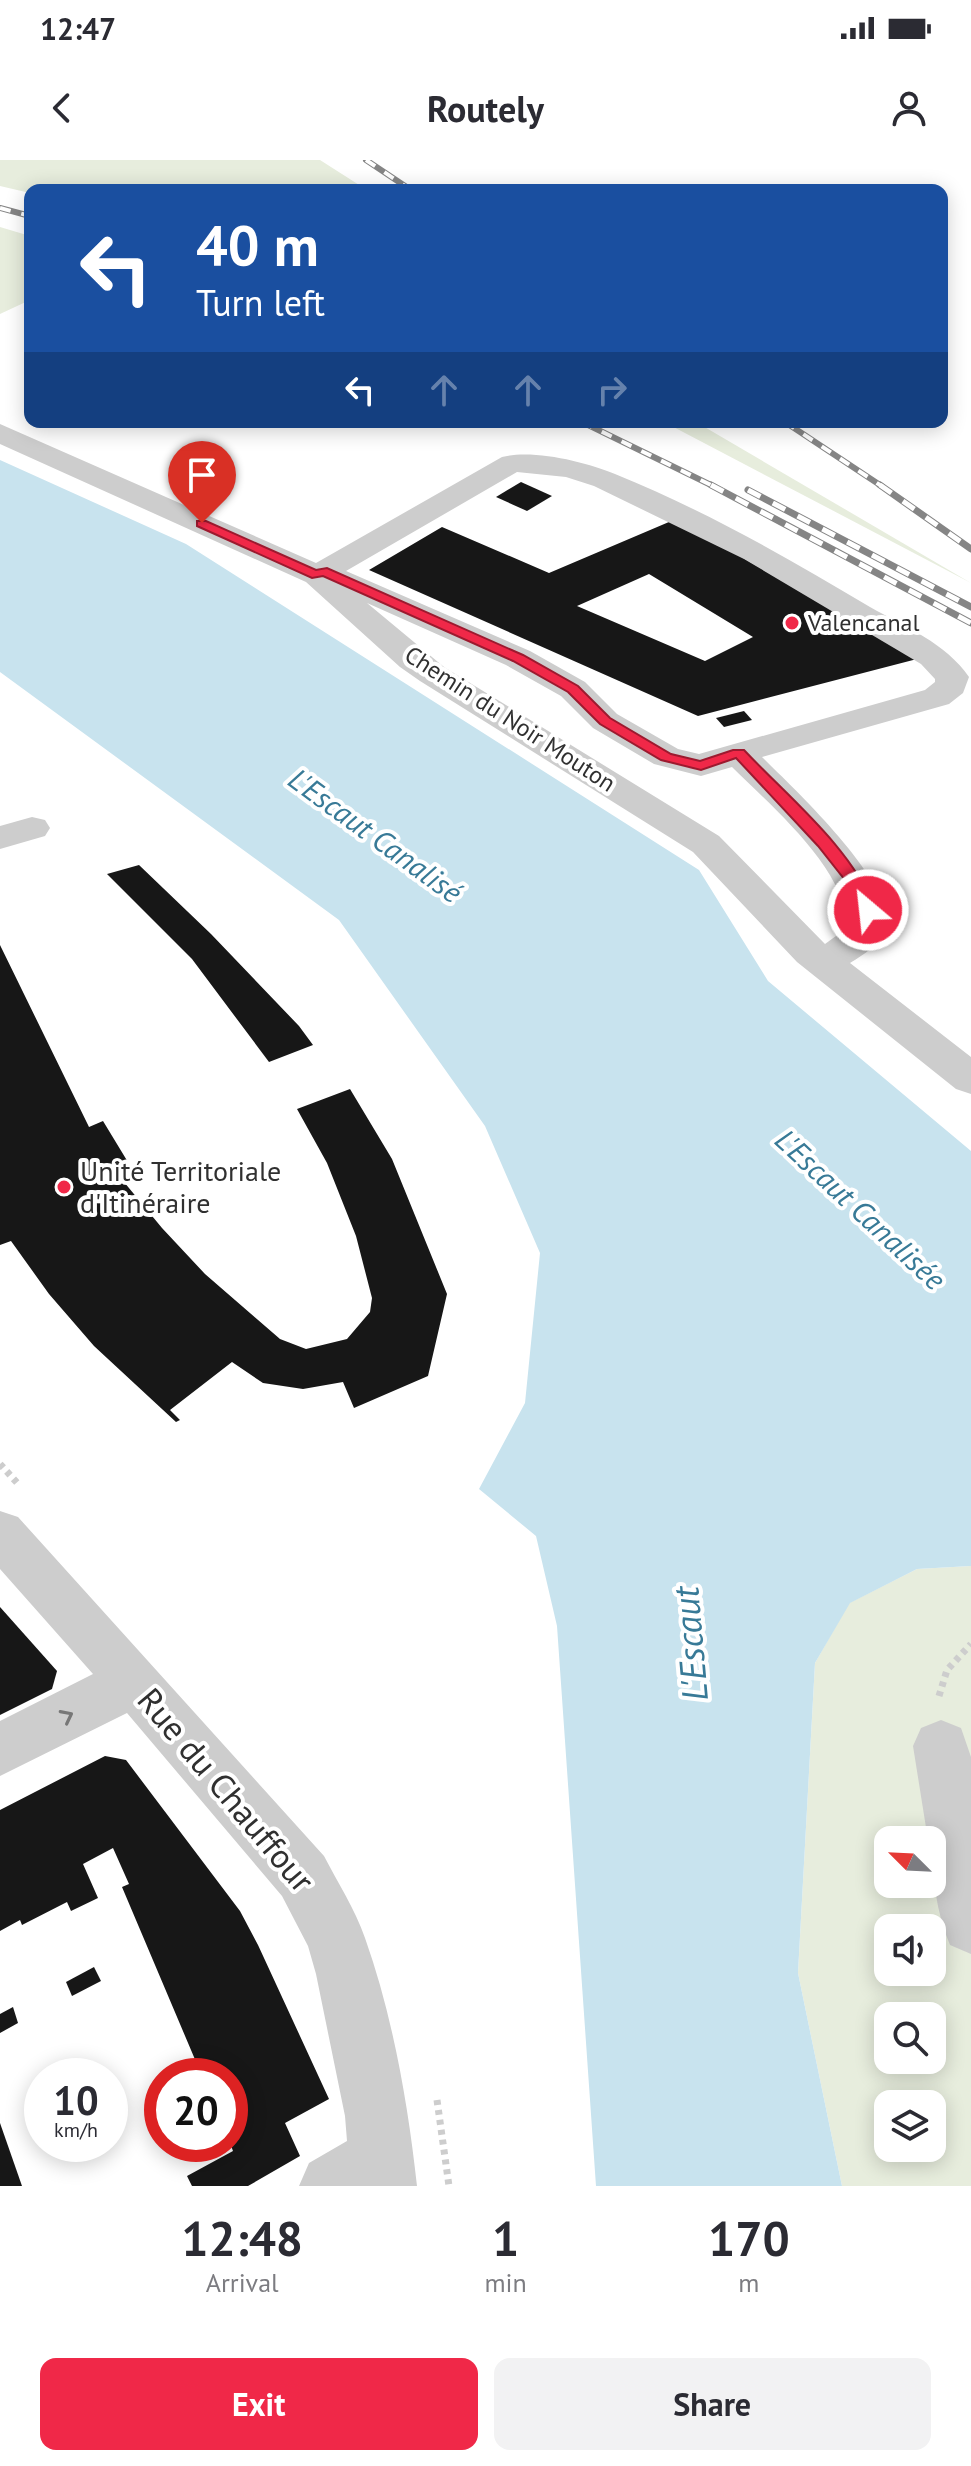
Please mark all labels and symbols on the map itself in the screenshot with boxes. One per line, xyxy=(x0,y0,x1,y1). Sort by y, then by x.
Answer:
pin xyxy=(168,441,236,523)
place label: Valencanal xyxy=(807,607,919,638)
marker: Valencanal xyxy=(783,614,801,632)
street label: Chemin du Noir Mouton xyxy=(399,639,622,798)
water label: L'Escaut Canalisé xyxy=(281,759,470,911)
position arrow xyxy=(826,868,910,952)
water label: L'Escaut Canalisée xyxy=(768,1120,955,1298)
place label: Unité Territoriale d'Itinéraire xyxy=(80,1152,281,1221)
marker: Unité Territoriale d'Itinéraire xyxy=(55,1178,73,1196)
water label: L'Escaut xyxy=(661,1583,718,1703)
street label: Rue du Chauffour xyxy=(129,1678,325,1901)
one-way arrow xyxy=(59,1710,74,1725)
north arrow xyxy=(874,1826,946,1898)
speed limit sign: 20 xyxy=(144,2058,248,2162)

